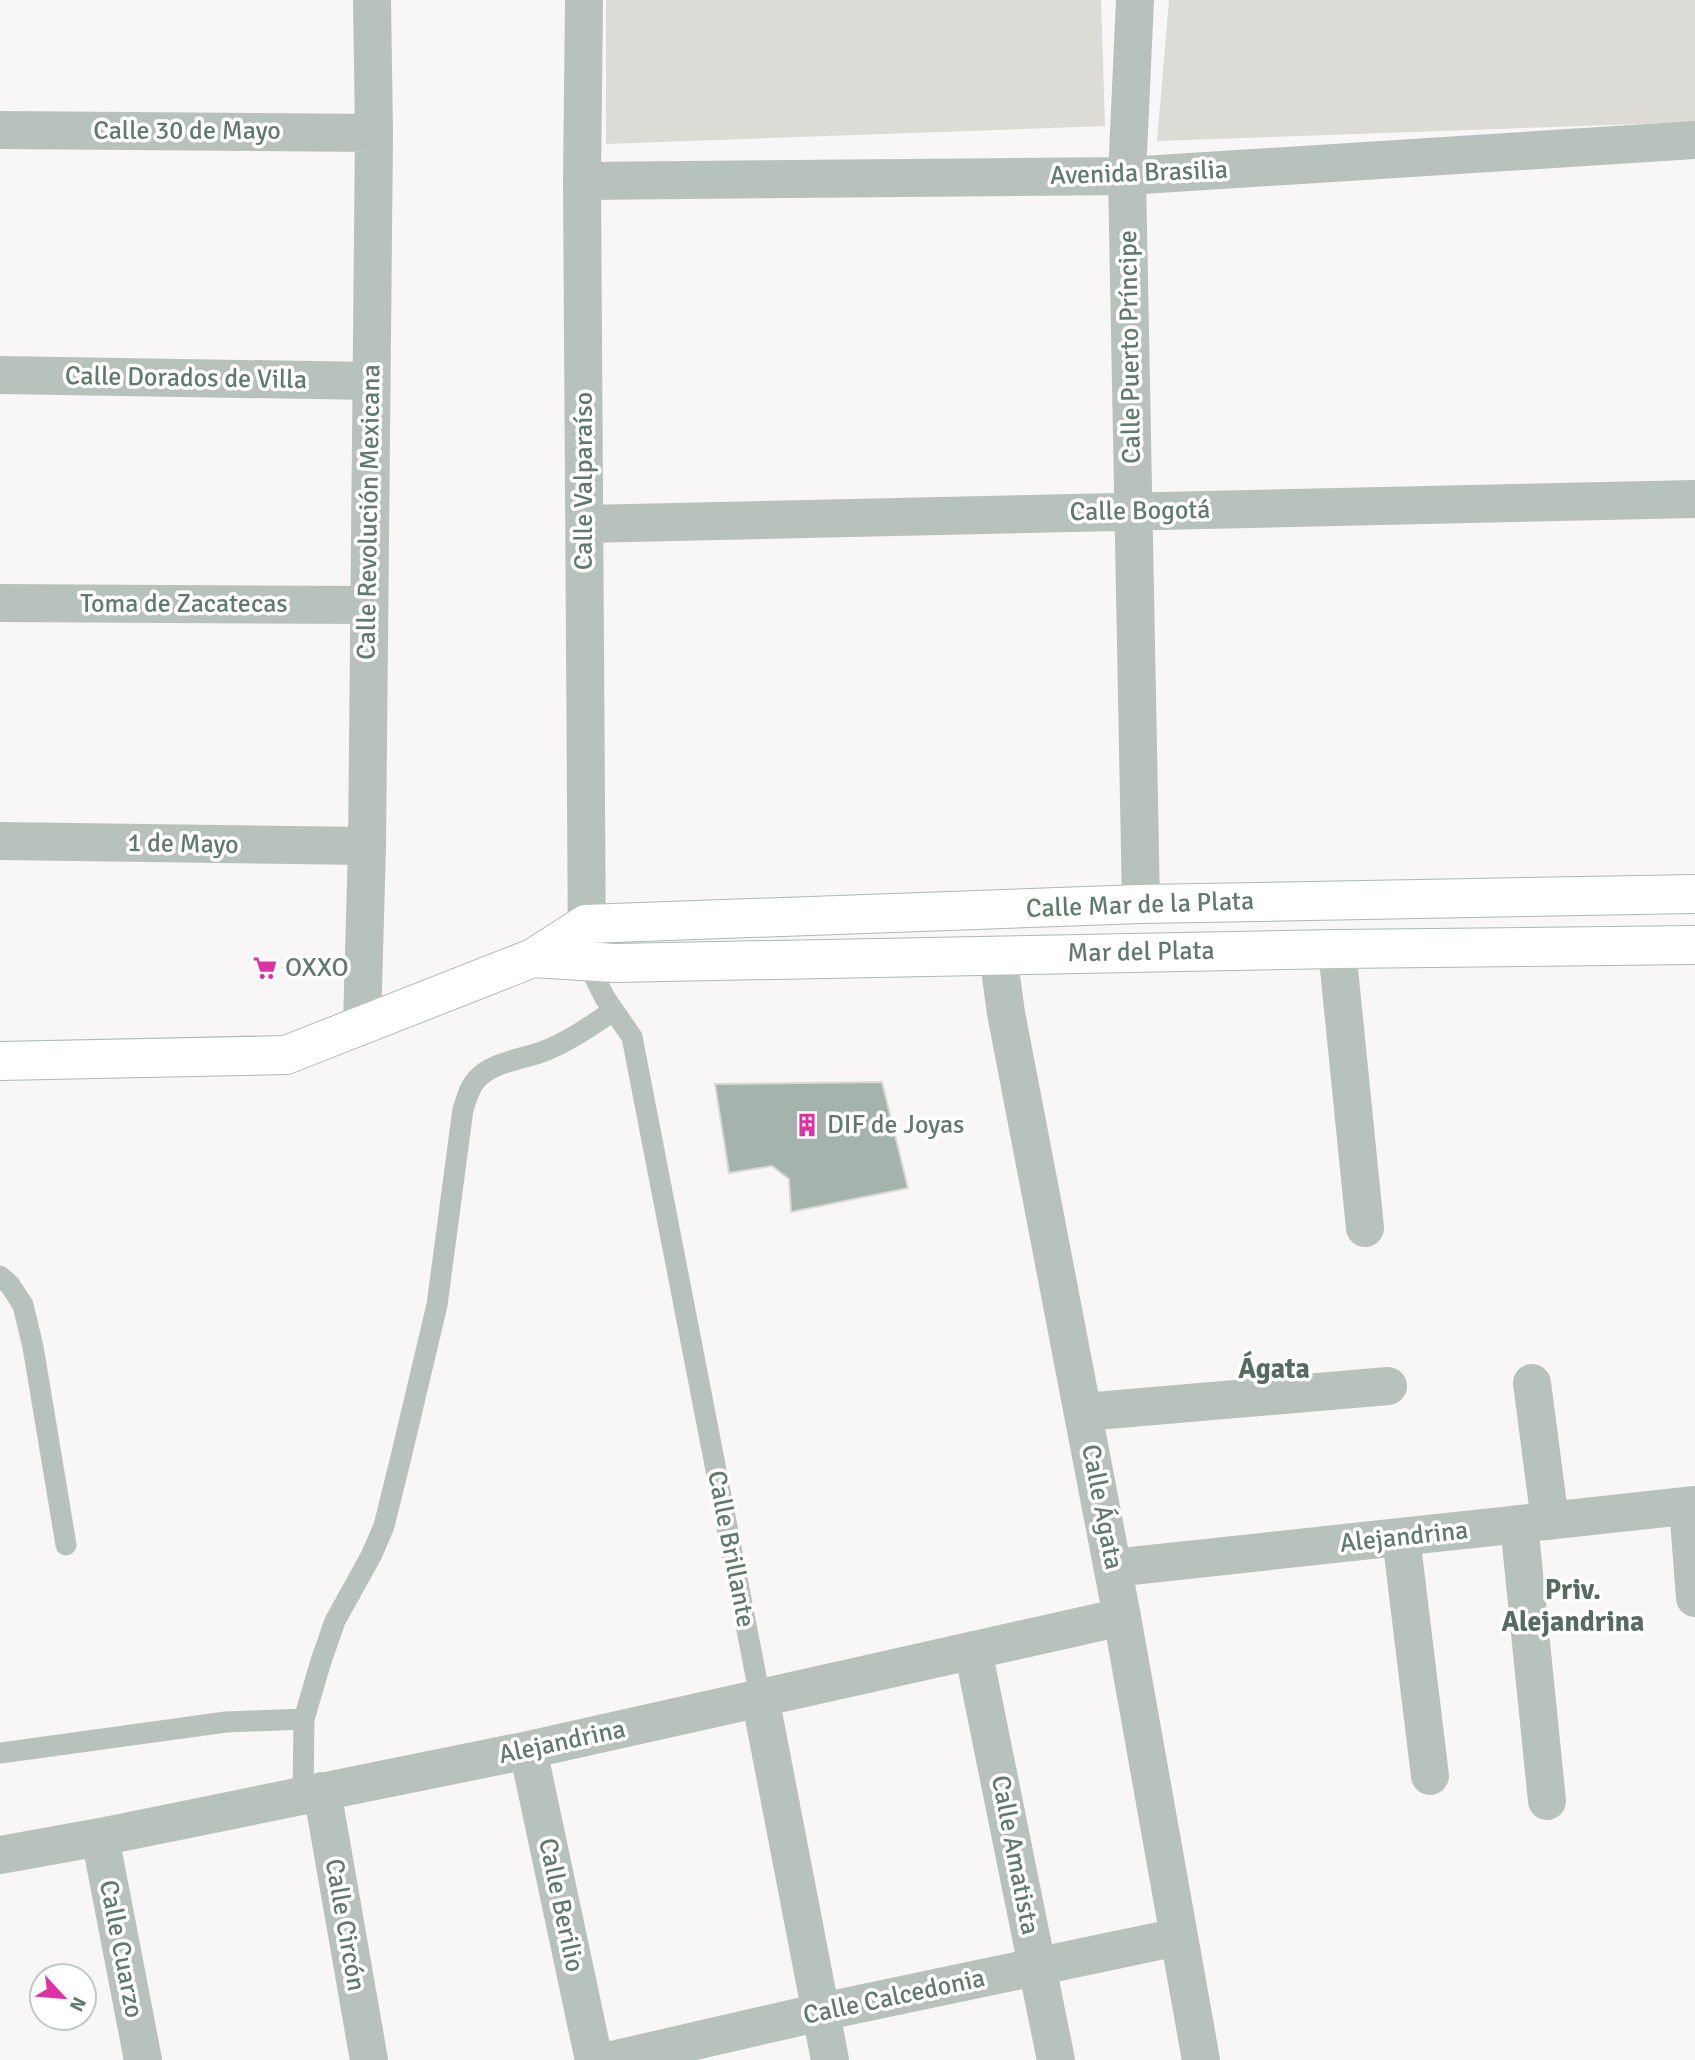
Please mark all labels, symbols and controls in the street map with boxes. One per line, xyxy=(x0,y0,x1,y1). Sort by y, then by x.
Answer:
street label: Calle 30 de Mayo xyxy=(93,115,281,147)
street label: Avenida Brasilia xyxy=(1049,154,1229,192)
street label: Calle Puerto Príncipe xyxy=(1112,230,1148,464)
street label: Calle Dorados de Villa xyxy=(65,360,307,396)
street label: Calle Revolución Mexicana xyxy=(350,364,388,660)
street label: Calle Valparaíso xyxy=(568,392,600,570)
street label: Calle Bogotá xyxy=(1069,494,1211,528)
street label: Toma de Zacatecas xyxy=(80,588,288,620)
street label: 1 de Mayo xyxy=(127,827,239,861)
street label: Calle Mar de la Plata xyxy=(1025,885,1255,925)
street label: Mar del Plata xyxy=(1067,935,1215,969)
place label: OXXO xyxy=(285,952,349,984)
supermarket icon: OXXO xyxy=(251,954,279,982)
place label: DIF de Joyas xyxy=(827,1109,964,1141)
building icon: DIF de Joyas xyxy=(793,1111,821,1139)
district label: Ágata xyxy=(1238,1350,1310,1386)
street label: Calle Ágata xyxy=(1074,1442,1130,1572)
street label: Calle Brillante xyxy=(700,1468,762,1630)
street label: Alejandrina xyxy=(1338,1514,1470,1560)
district label: Priv. Alejandrina xyxy=(1502,1573,1644,1639)
street label: Alejandrina xyxy=(496,1713,628,1771)
street label: Calle Amatista xyxy=(984,1773,1046,1937)
street label: Calle Berilio xyxy=(531,1835,591,1975)
street label: Calle Circón xyxy=(318,1856,372,1994)
street label: Calle Cuarzo xyxy=(92,1877,150,2021)
north arrow xyxy=(28,1962,98,2032)
street label: Calle Calcedonia xyxy=(800,1962,988,2032)
text: N xyxy=(64,1993,91,2015)

